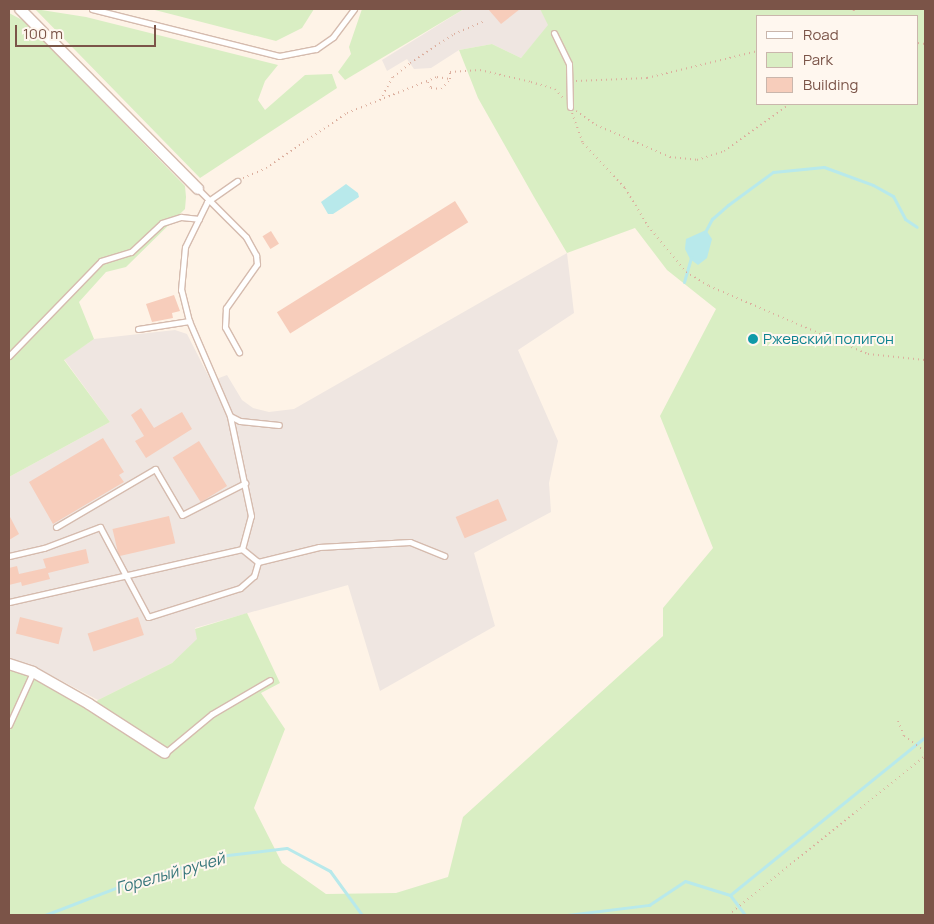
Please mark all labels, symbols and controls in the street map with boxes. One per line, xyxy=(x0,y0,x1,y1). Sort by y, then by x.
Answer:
scale bar xyxy=(18,15,159,47)
legend xyxy=(756,15,919,105)
text: 100 m xyxy=(23,23,63,44)
text: Road xyxy=(803,24,839,45)
text: Park xyxy=(803,49,833,70)
text: Building xyxy=(803,74,858,95)
place label: Ржевский полигон xyxy=(763,330,894,348)
marker: Ржевский полигон xyxy=(747,333,759,345)
water label: Горелый ручей xyxy=(113,848,227,898)

